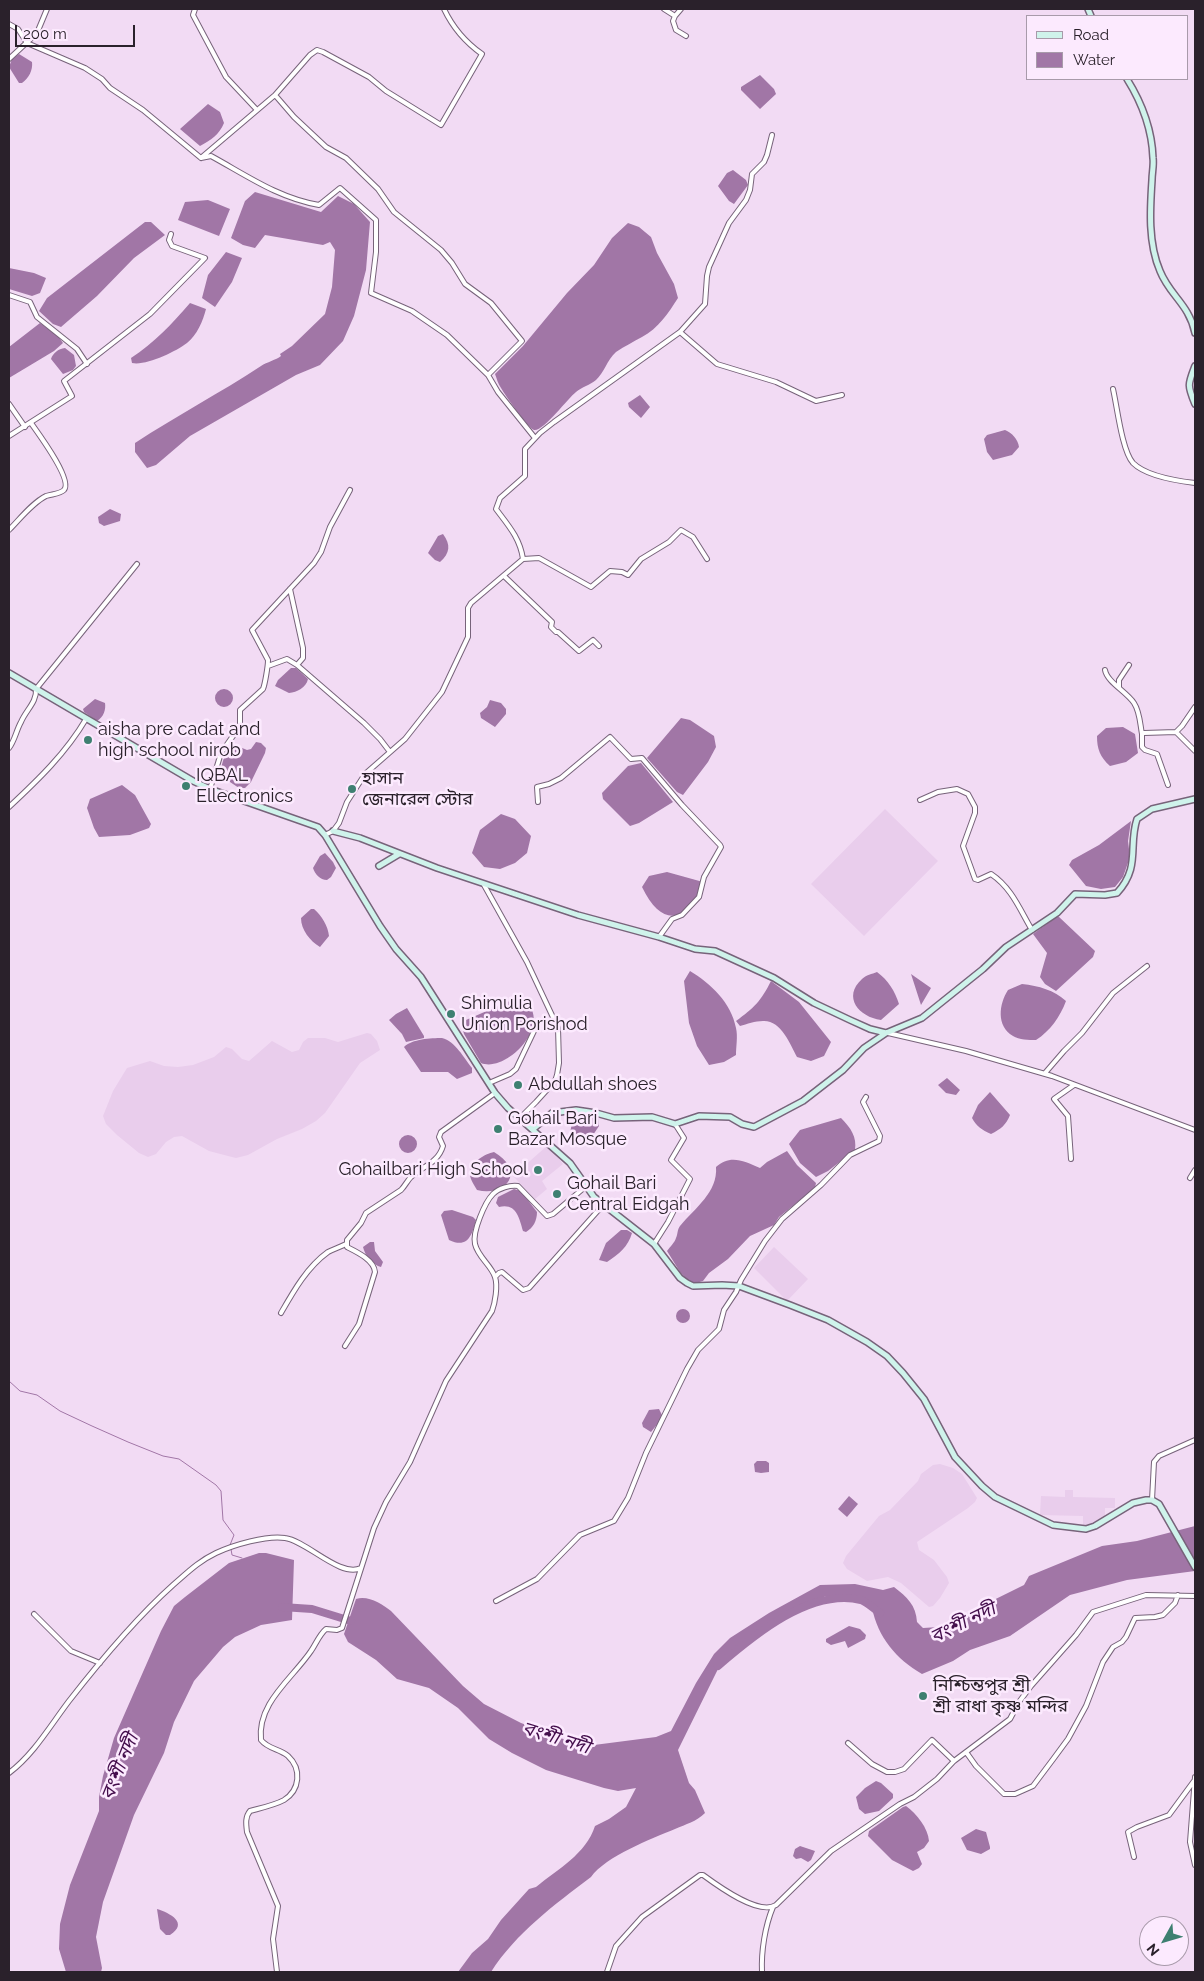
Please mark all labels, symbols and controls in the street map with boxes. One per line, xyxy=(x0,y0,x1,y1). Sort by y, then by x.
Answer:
scale bar xyxy=(18,15,138,47)
legend xyxy=(1026,15,1189,80)
text: 200 m xyxy=(23,25,67,43)
text: Road xyxy=(1073,26,1109,44)
text: Water xyxy=(1073,51,1115,69)
place label: aisha pre cadat and high school nirob xyxy=(98,719,260,762)
marker: aisha pre cadat and high school nirob xyxy=(82,734,94,746)
place label: IQBAL Ellectronics xyxy=(196,765,293,808)
place label: হাসান জেনারেল স্টোর xyxy=(362,768,473,811)
marker: IQBAL Ellectronics xyxy=(180,780,192,792)
marker: হাসান জেনারেল স্টোর xyxy=(346,783,358,795)
place label: Shimulia Union Porishod xyxy=(461,993,588,1036)
marker: Shimulia Union Porishod xyxy=(445,1008,457,1020)
place label: Abdullah shoes xyxy=(528,1074,657,1096)
marker: Abdullah shoes xyxy=(512,1079,524,1091)
place label: Gohail Bari Bazar Mosque xyxy=(508,1108,627,1150)
marker: Gohail Bari Bazar Mosque xyxy=(492,1123,504,1135)
place label: Gohailbari High School xyxy=(338,1159,528,1181)
marker: Gohailbari High School xyxy=(532,1164,544,1176)
place label: Gohail Bari Central Eidgah xyxy=(567,1173,689,1216)
marker: Gohail Bari Central Eidgah xyxy=(551,1188,563,1200)
water label: বংশী নদী xyxy=(927,1598,999,1648)
place label: নিশ্চিন্তপুর শ্রী শ্রী রাধা কৃষ্ণ মন্দির xyxy=(933,1675,1068,1718)
marker: নিশ্চিন্তপুর শ্রী শ্রী রাধা কৃষ্ণ মন্দির xyxy=(917,1690,929,1702)
water label: বংশী নদী xyxy=(519,1717,593,1759)
water label: বংশী নদী xyxy=(96,1731,144,1803)
north arrow xyxy=(1139,1916,1189,1966)
text: N xyxy=(1144,1941,1163,1959)

